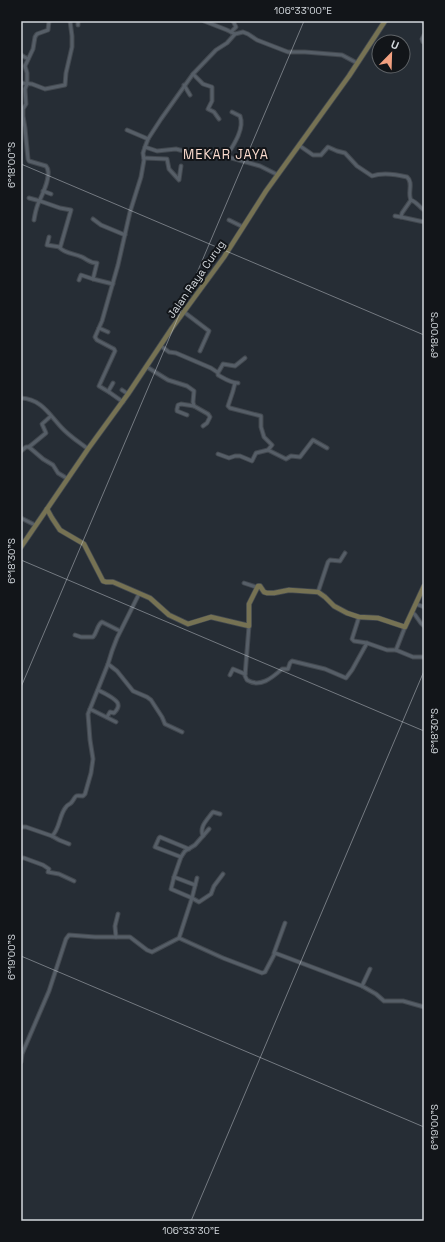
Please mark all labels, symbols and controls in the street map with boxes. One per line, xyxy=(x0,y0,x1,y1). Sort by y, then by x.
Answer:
text: 106°33'00"E xyxy=(274,4,332,17)
north arrow xyxy=(371,34,411,74)
text: U xyxy=(389,37,401,53)
text: 6°18'00"S xyxy=(5,142,18,188)
district label: MEKAR JAYA xyxy=(183,146,269,163)
street label: Jalan Raya Curug xyxy=(164,237,228,321)
text: 6°18'00"S xyxy=(428,312,441,358)
text: 6°18'30"S xyxy=(5,538,18,584)
text: 6°18'30"S xyxy=(428,708,441,754)
text: 6°19'00"S xyxy=(5,934,18,980)
text: 6°19'00"S xyxy=(428,1104,441,1150)
text: 106°33'30"E xyxy=(162,1224,220,1237)

